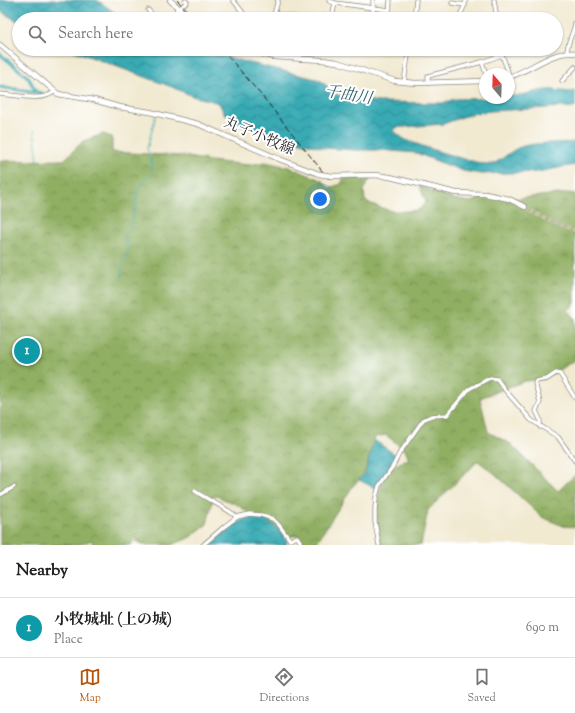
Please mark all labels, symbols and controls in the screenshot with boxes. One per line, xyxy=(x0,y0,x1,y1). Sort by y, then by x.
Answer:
search box xyxy=(12,12,563,56)
icon: search xyxy=(26,23,48,45)
text: Search here xyxy=(58,24,133,45)
north arrow xyxy=(479,68,515,104)
water label: 千曲川 xyxy=(322,81,375,111)
street label: 丸子小牧線 xyxy=(220,113,298,161)
your location xyxy=(310,189,330,209)
pin: 1 xyxy=(14,336,40,366)
text: Nearby xyxy=(16,559,68,583)
text: 小牧城址 (上の城) xyxy=(54,610,172,631)
text: 1 xyxy=(27,619,31,637)
text: 690 m xyxy=(526,619,559,637)
text: Place xyxy=(54,631,83,649)
tab: Map xyxy=(79,666,101,706)
tab: Directions xyxy=(260,666,309,706)
tab: Saved xyxy=(468,666,496,706)

